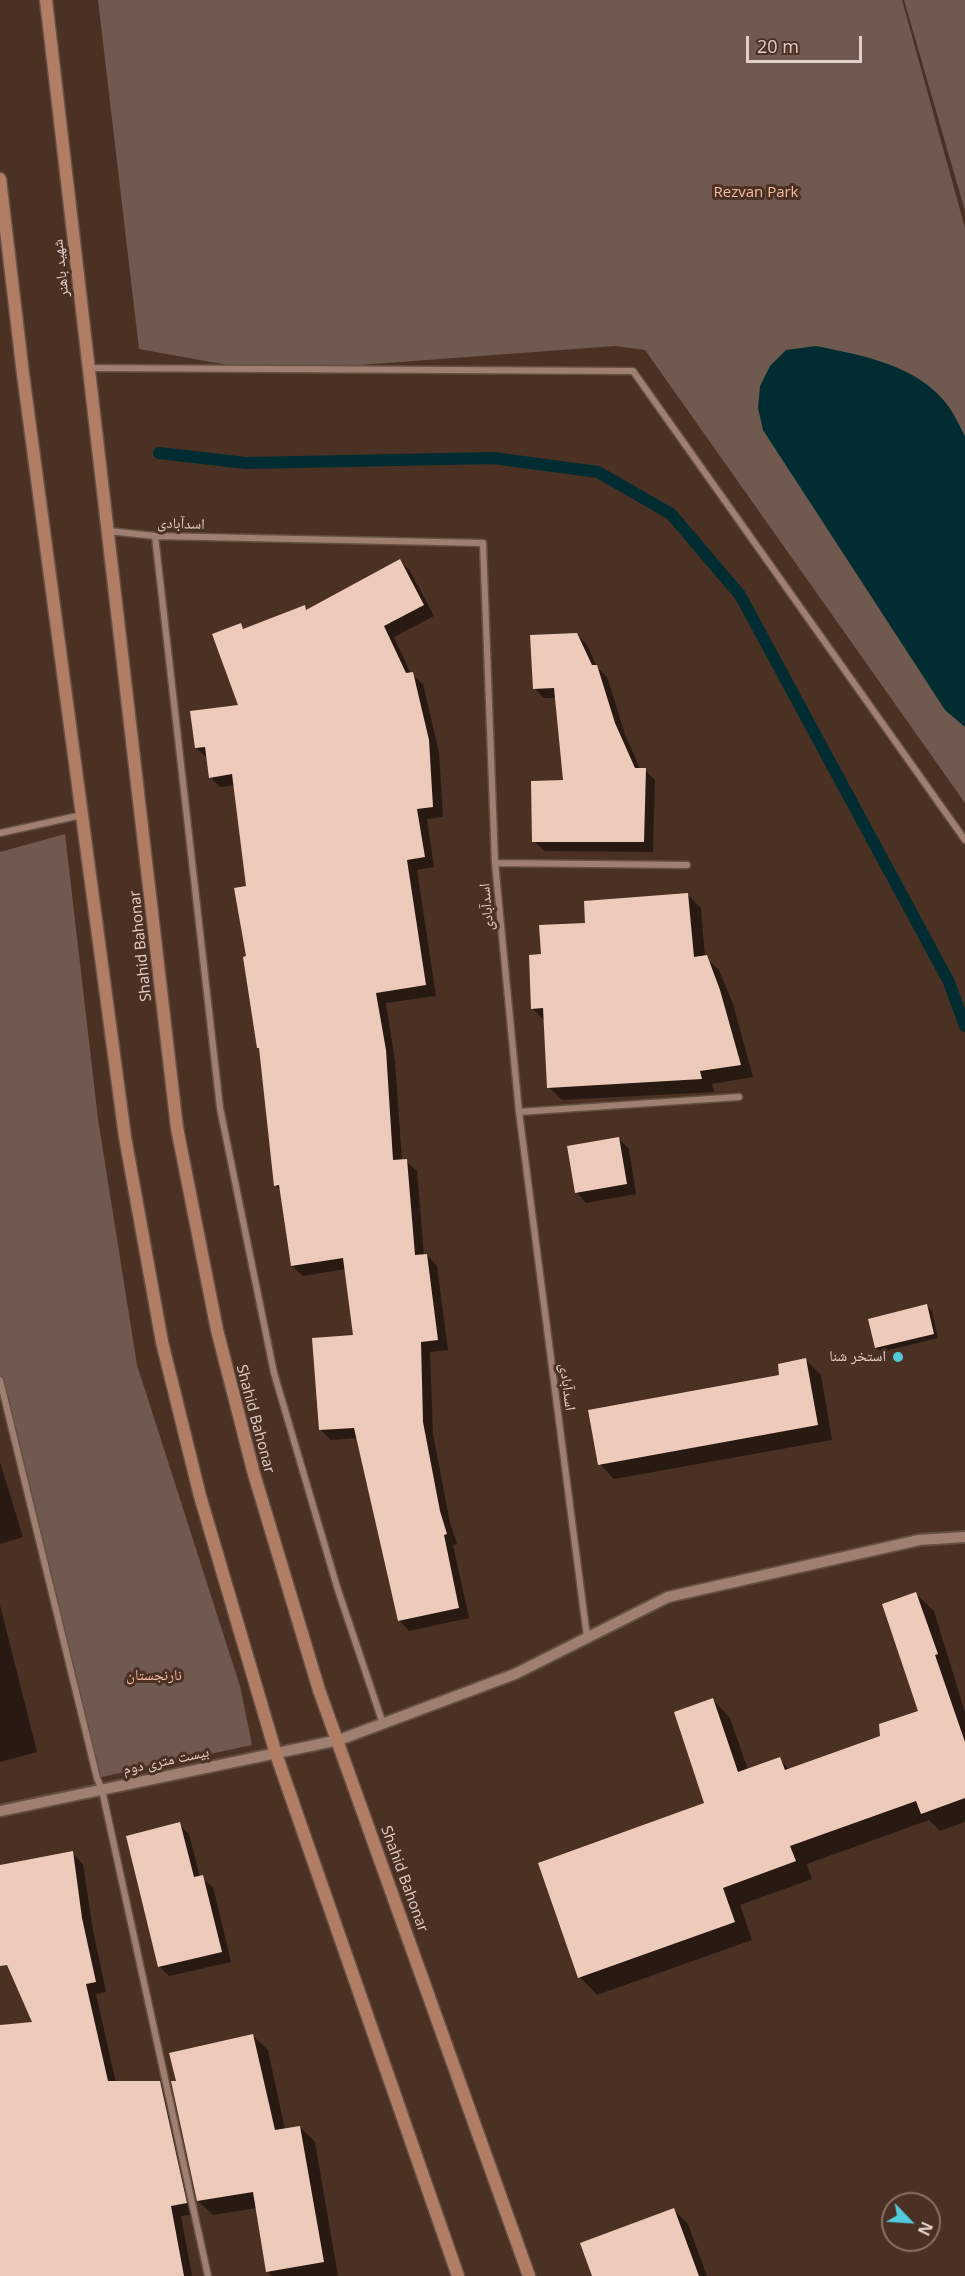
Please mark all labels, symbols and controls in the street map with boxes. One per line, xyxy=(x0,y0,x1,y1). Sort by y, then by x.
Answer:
scale bar xyxy=(749,24,864,62)
text: 20 m xyxy=(757,34,799,58)
park label: Rezvan Park xyxy=(713,184,799,202)
street label: شهید باهنر xyxy=(49,238,73,298)
street label: اسدآبادی xyxy=(157,514,205,534)
street label: اسدآبادی xyxy=(476,883,498,931)
street label: Shahid Bahonar xyxy=(126,889,156,1003)
place label: استخر شنا xyxy=(829,1348,886,1366)
marker: استخر شنا xyxy=(891,1350,905,1364)
street label: اسدآبادی xyxy=(555,1362,579,1412)
street label: Shahid Bahonar xyxy=(232,1363,278,1475)
park label: نارنجستان xyxy=(126,1667,182,1685)
street label: بیست متری دوم xyxy=(121,1743,211,1779)
street label: Shahid Bahonar xyxy=(376,1823,432,1935)
north arrow xyxy=(881,2192,941,2252)
text: N xyxy=(913,2218,938,2239)

